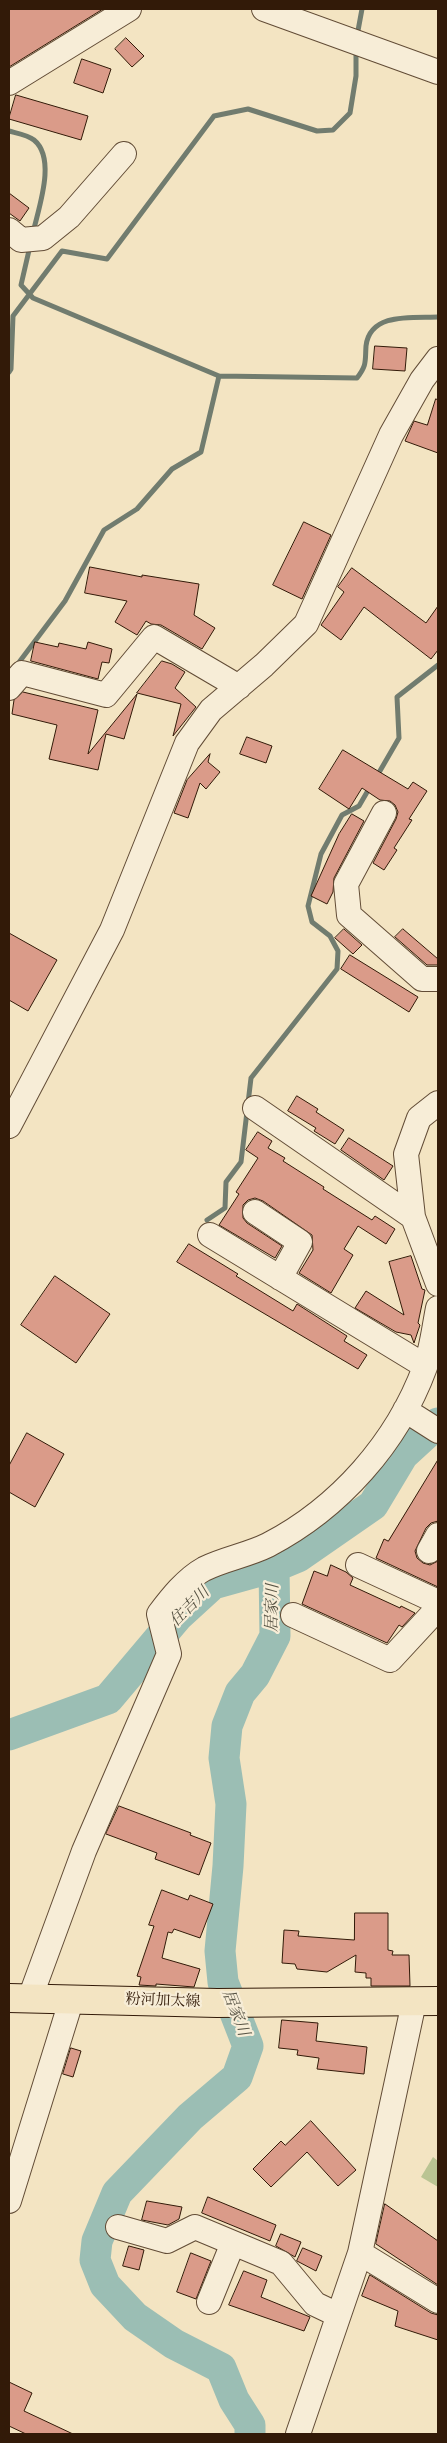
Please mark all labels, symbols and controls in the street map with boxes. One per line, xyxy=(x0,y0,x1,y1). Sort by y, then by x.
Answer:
water label: 住吉川 xyxy=(166,1583,214,1631)
water label: 居家川 xyxy=(263,1584,283,1632)
water label: 居家川 xyxy=(217,1987,253,2039)
street label: 粉河加太線 xyxy=(125,1991,201,2011)

